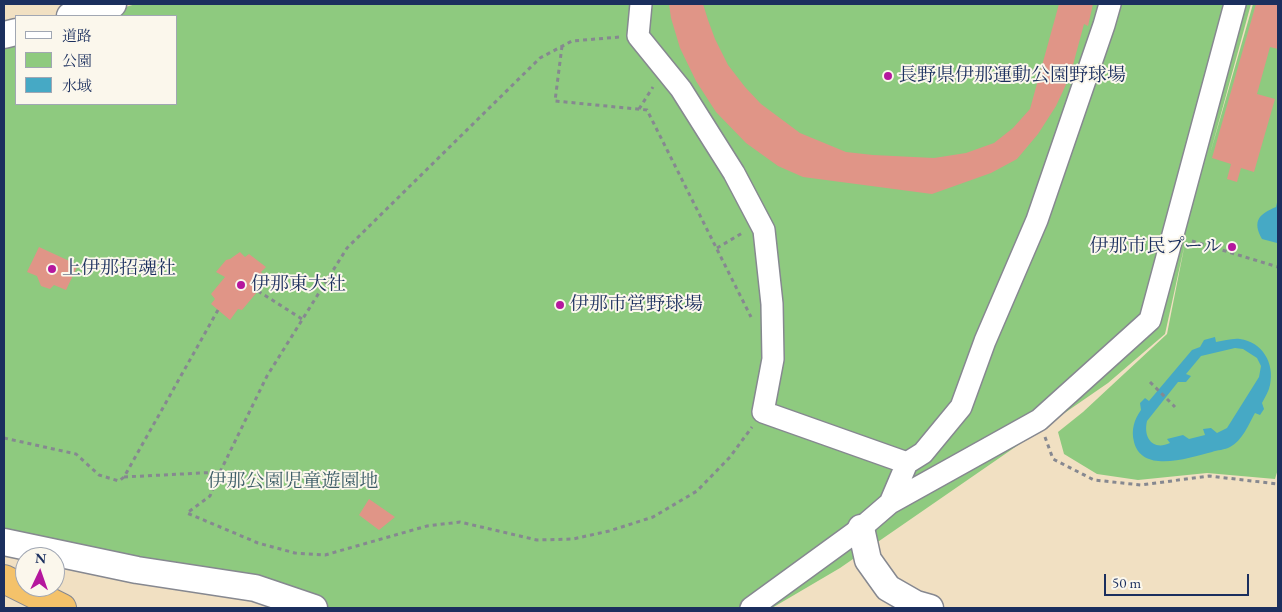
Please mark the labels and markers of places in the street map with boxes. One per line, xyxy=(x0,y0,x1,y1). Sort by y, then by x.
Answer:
place label: 長野県伊那運動公園野球場 xyxy=(898,65,1126,87)
marker: 長野県伊那運動公園野球場 xyxy=(882,70,894,82)
place label: 伊那市民プール xyxy=(1090,236,1222,258)
marker: 伊那市民プール xyxy=(1226,241,1238,253)
place label: 上伊那招魂社 xyxy=(62,258,176,280)
marker: 上伊那招魂社 xyxy=(46,263,58,275)
place label: 伊那東大社 xyxy=(251,274,346,296)
marker: 伊那東大社 xyxy=(235,279,247,291)
place label: 伊那市営野球場 xyxy=(570,294,703,316)
marker: 伊那市営野球場 xyxy=(554,299,566,311)

